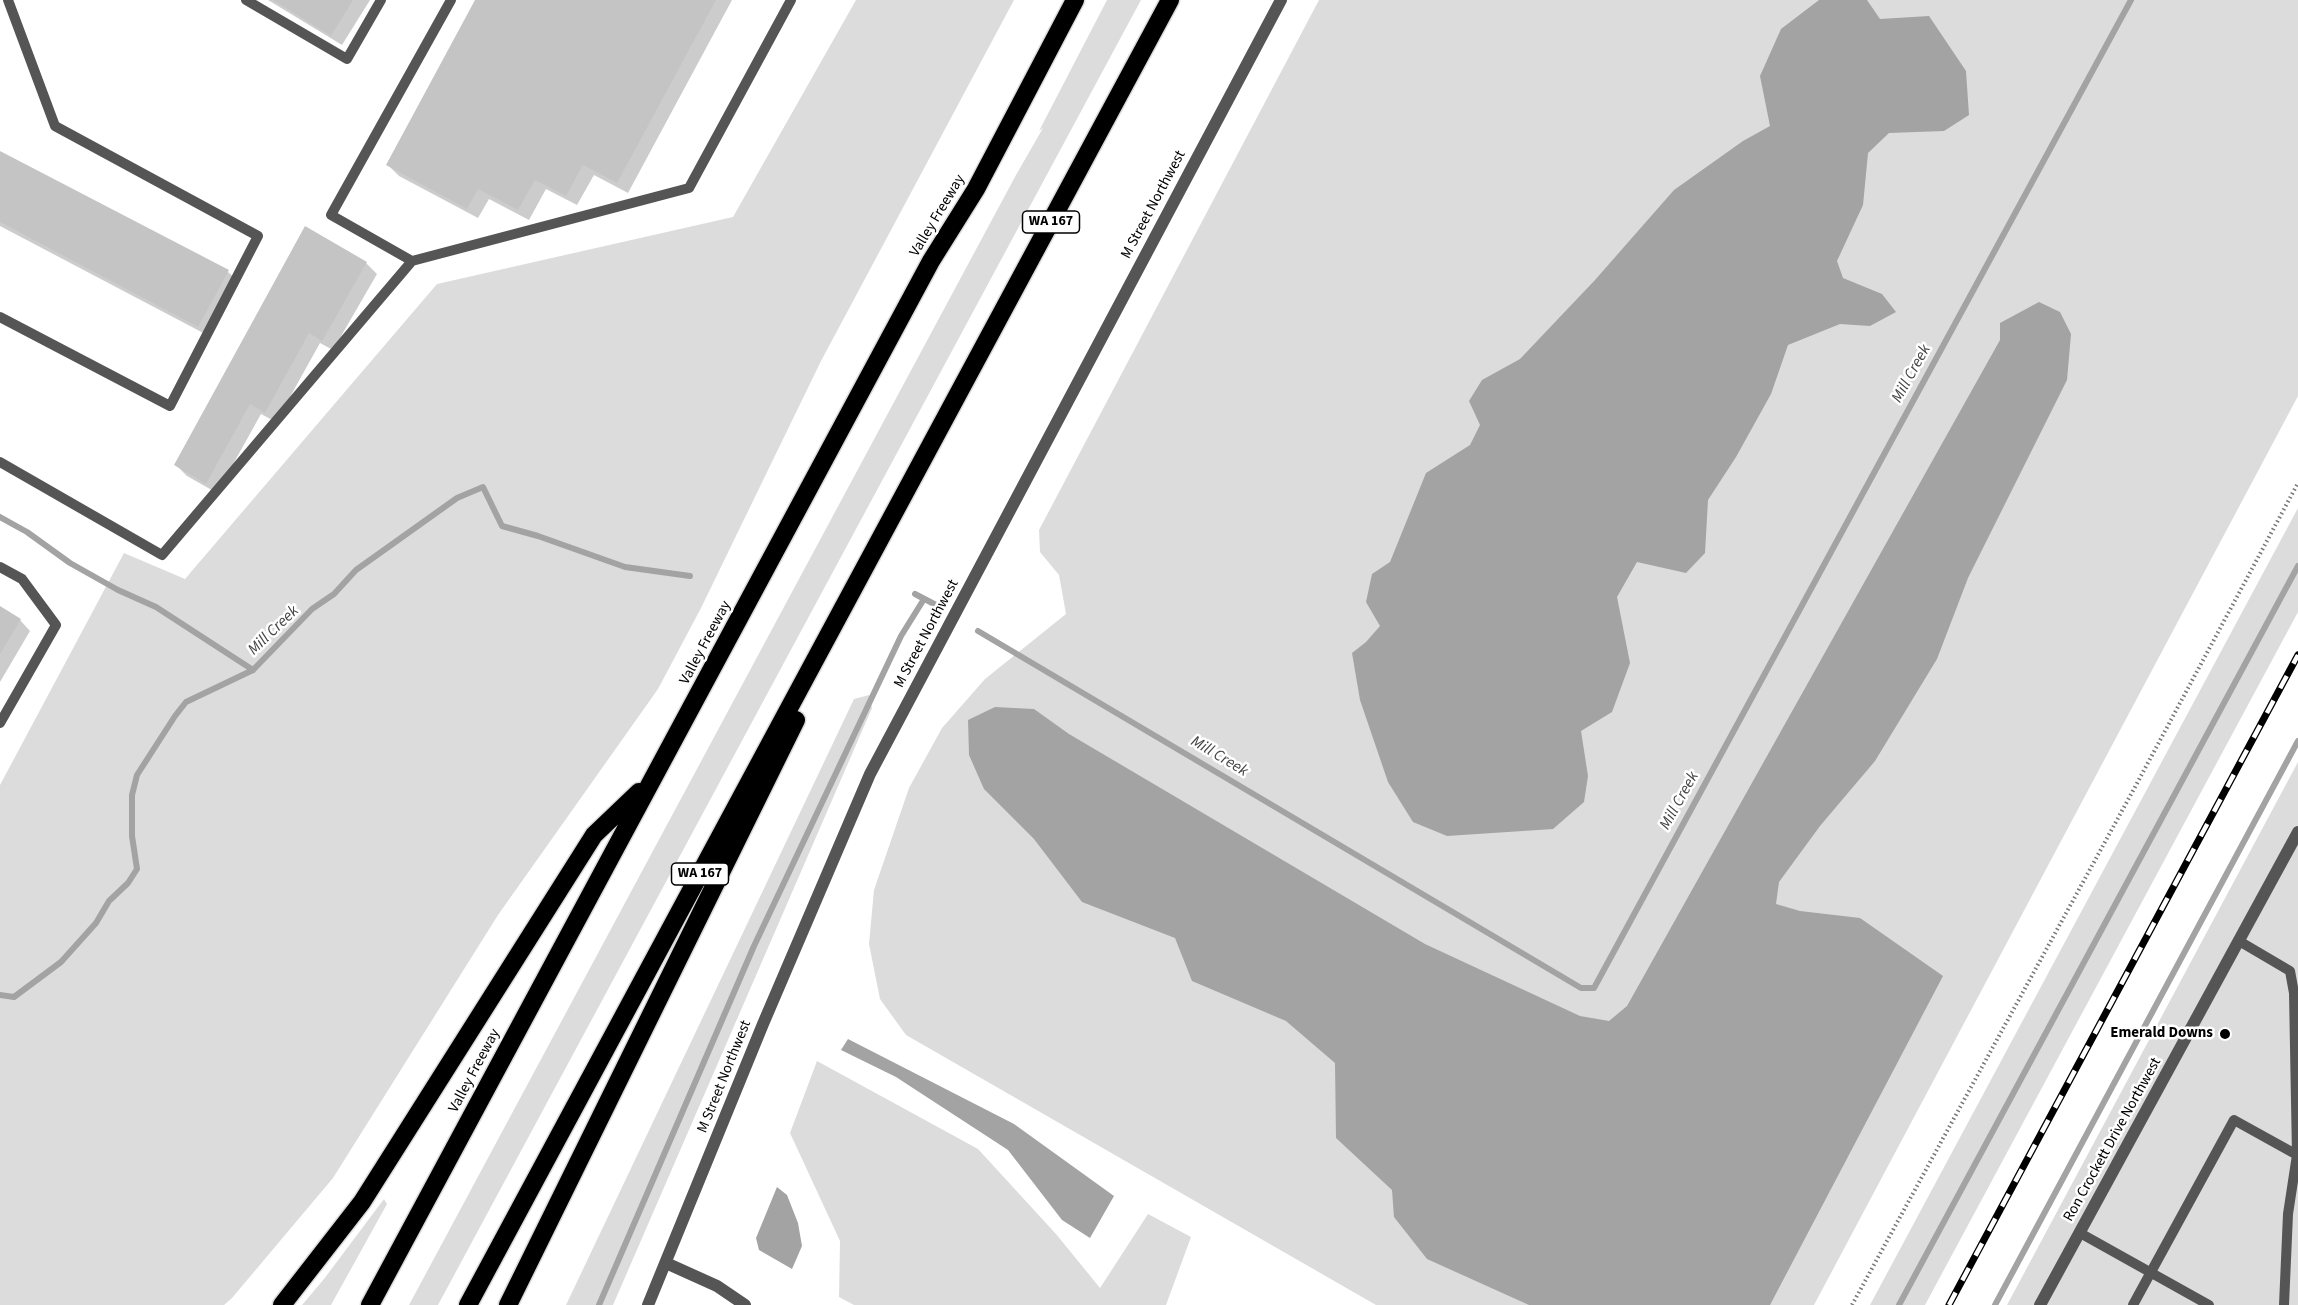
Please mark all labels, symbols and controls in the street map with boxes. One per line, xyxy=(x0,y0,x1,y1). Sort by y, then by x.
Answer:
street label: M Street Northwest xyxy=(1118,148,1190,262)
street label: Valley Freeway xyxy=(906,172,970,260)
road number: WA 167 xyxy=(1022,211,1080,233)
water label: Mill Creek xyxy=(1888,342,1936,406)
street label: M Street Northwest xyxy=(891,577,963,691)
street label: Valley Freeway xyxy=(676,598,736,688)
water label: Mill Creek xyxy=(245,602,303,660)
water label: Mill Creek xyxy=(1187,732,1251,782)
water label: Mill Creek xyxy=(1656,769,1704,833)
road number: WA 167 xyxy=(672,863,728,885)
street label: M Street Northwest xyxy=(694,1018,756,1136)
place label: Emerald Downs xyxy=(2110,1025,2213,1043)
street label: Valley Freeway xyxy=(445,1026,505,1116)
marker: Emerald Downs xyxy=(2218,1027,2232,1041)
street label: Ron Crockett Drive Northwest xyxy=(2060,1055,2166,1225)

